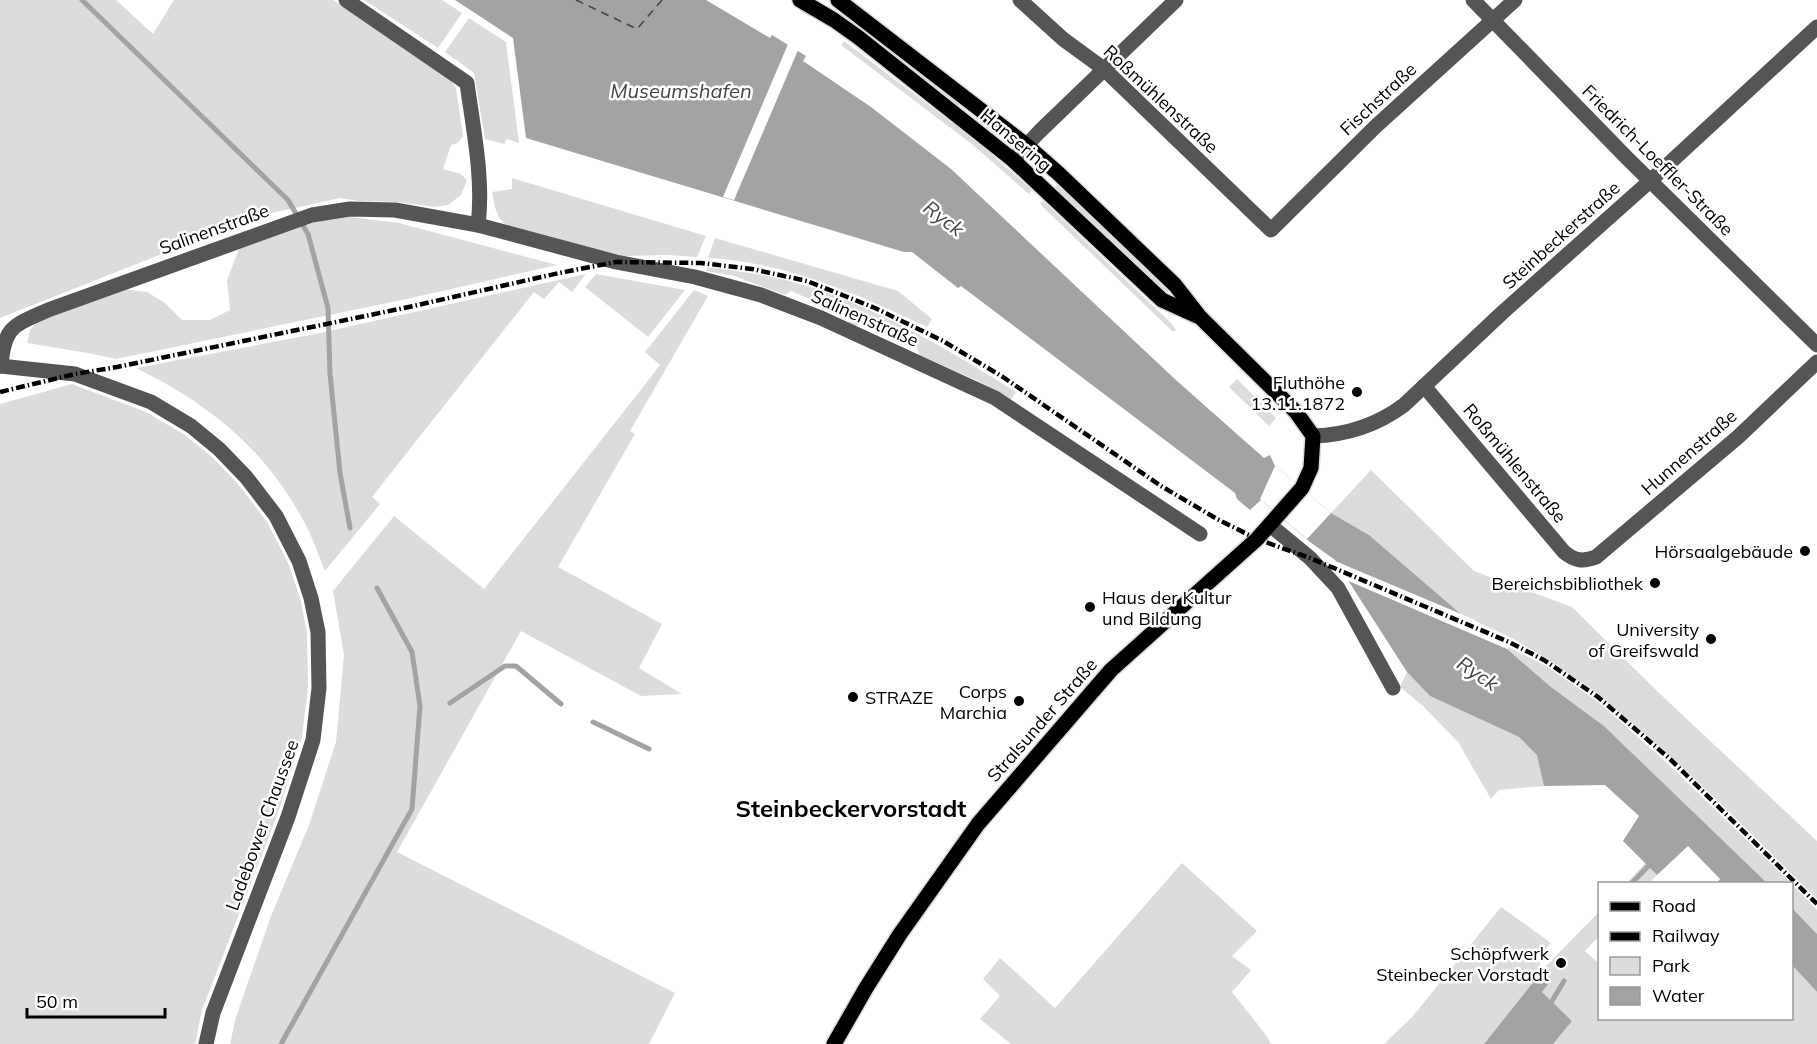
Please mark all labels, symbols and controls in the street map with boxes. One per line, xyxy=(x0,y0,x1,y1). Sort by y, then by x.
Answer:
street label: Roßmühlenstraße xyxy=(1099,40,1223,158)
street label: Fischstraße xyxy=(1335,58,1421,140)
water label: Museumshafen xyxy=(610,78,752,103)
street label: Friedrich-Loeffler-Straße xyxy=(1578,80,1738,240)
street label: Hansering xyxy=(976,104,1056,176)
street label: Steinbeckerstraße xyxy=(1497,176,1625,294)
water label: Ryck xyxy=(919,195,970,242)
street label: Salinenstraße xyxy=(156,199,272,259)
street label: Salinenstraße xyxy=(808,284,922,352)
place label: Fluthöhe 13.11.1872 xyxy=(1250,371,1345,415)
marker: Fluthöhe 13.11.1872 xyxy=(1350,385,1364,399)
street label: Roßmühlenstraße xyxy=(1458,399,1572,527)
street label: Hunnenstraße xyxy=(1636,404,1742,500)
place label: Hörsaalgebäude xyxy=(1654,540,1793,563)
marker: Hörsaalgebäude xyxy=(1798,544,1812,558)
place label: Bereichsbibliothek xyxy=(1492,572,1644,595)
marker: Bereichsbibliothek xyxy=(1648,576,1662,590)
place label: Haus der Kultur und Bildung xyxy=(1102,586,1232,630)
marker: Haus der Kultur und Bildung xyxy=(1083,600,1097,614)
place label: University of Greifswald xyxy=(1588,618,1699,662)
marker: University of Greifswald xyxy=(1704,632,1718,646)
water label: Ryck xyxy=(1453,650,1504,696)
street label: Stralsunder Straße xyxy=(982,653,1102,787)
place label: Corps Marchia xyxy=(940,680,1007,724)
place label: STRAZE xyxy=(865,686,933,709)
marker: STRAZE xyxy=(846,690,860,704)
marker: Corps Marchia xyxy=(1012,694,1026,708)
street label: Ladebower Chaussee xyxy=(220,736,304,914)
district label: Steinbeckervorstadt xyxy=(736,793,966,823)
legend xyxy=(1598,882,1793,1020)
text: Road xyxy=(1652,894,1696,917)
text: Railway xyxy=(1652,924,1720,947)
place label: Schöpfwerk Steinbecker Vorstadt xyxy=(1376,942,1550,986)
text: Park xyxy=(1652,954,1691,977)
marker: Schöpfwerk Steinbecker Vorstadt xyxy=(1554,956,1568,970)
scale bar xyxy=(27,981,165,1019)
text: Water xyxy=(1652,984,1705,1007)
text: 50 m xyxy=(36,990,78,1013)

